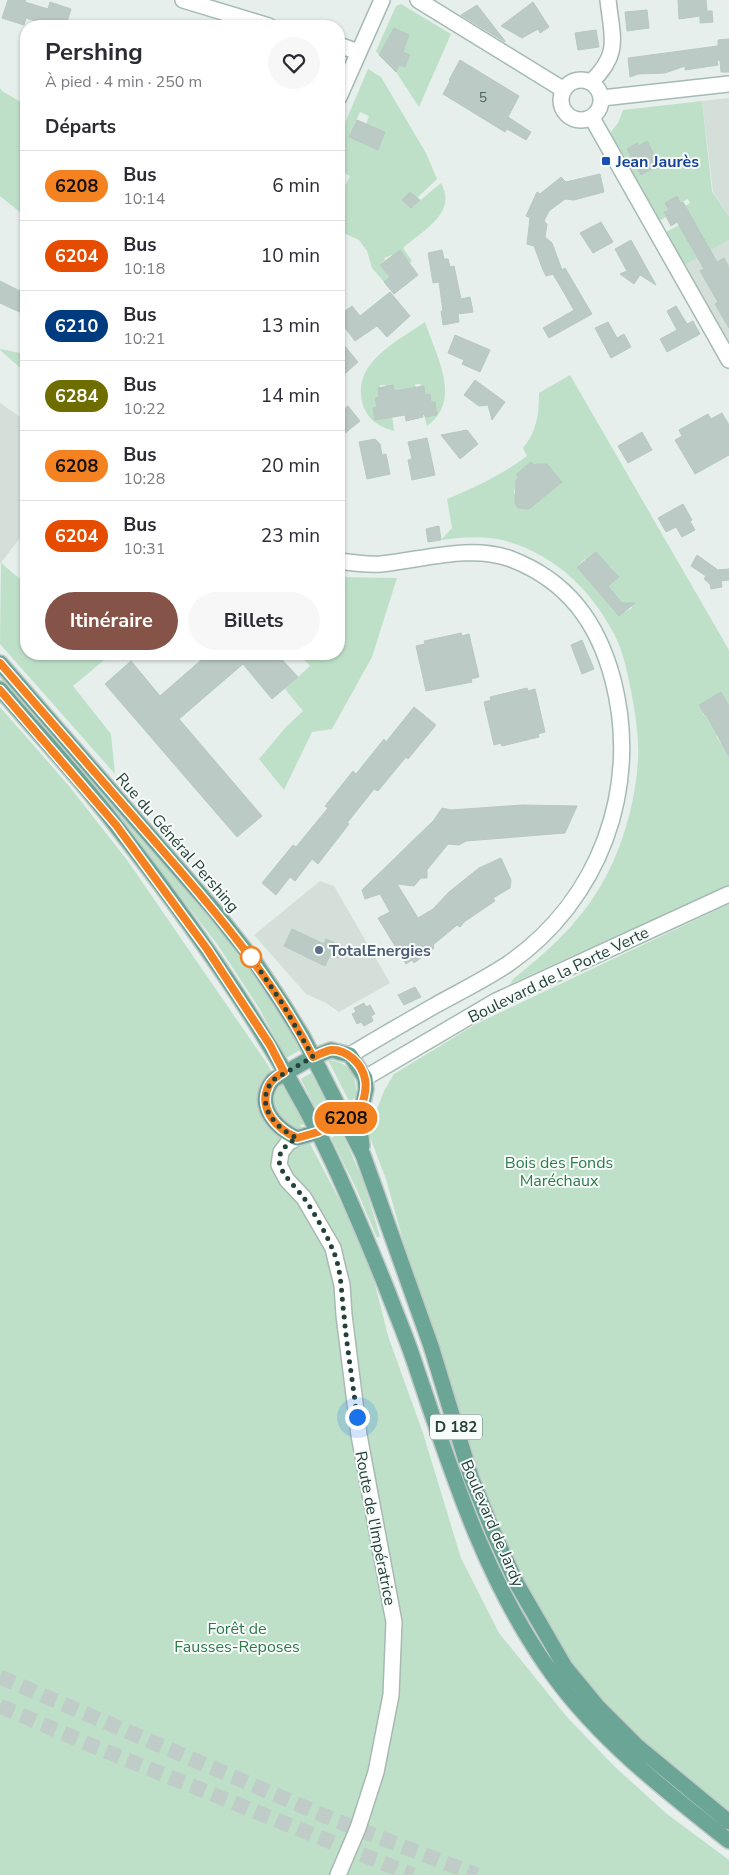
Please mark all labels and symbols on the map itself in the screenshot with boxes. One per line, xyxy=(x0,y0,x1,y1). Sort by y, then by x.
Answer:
house number: 5 xyxy=(479,88,487,107)
place label: Jean Jaurès xyxy=(615,151,699,173)
marker: Jean Jaurès xyxy=(600,155,612,167)
street label: Rue du Général Pershing xyxy=(110,768,244,917)
street label: Boulevard de la Porte Verte xyxy=(464,922,652,1028)
place label: TotalEnergies xyxy=(329,940,431,962)
marker: TotalEnergies xyxy=(313,944,325,956)
unlabelled marker xyxy=(240,946,262,968)
line badge: 6208 xyxy=(311,1102,381,1134)
park label: Bois des Fonds Maréchaux xyxy=(505,1152,613,1192)
your location xyxy=(345,1405,370,1430)
road number: D 182 xyxy=(430,1414,482,1440)
street label: Route de l'Impératrice xyxy=(349,1449,401,1607)
street label: Boulevard de Jardy xyxy=(455,1456,529,1591)
park label: Forêt de Fausses-Reposes xyxy=(174,1618,300,1658)

